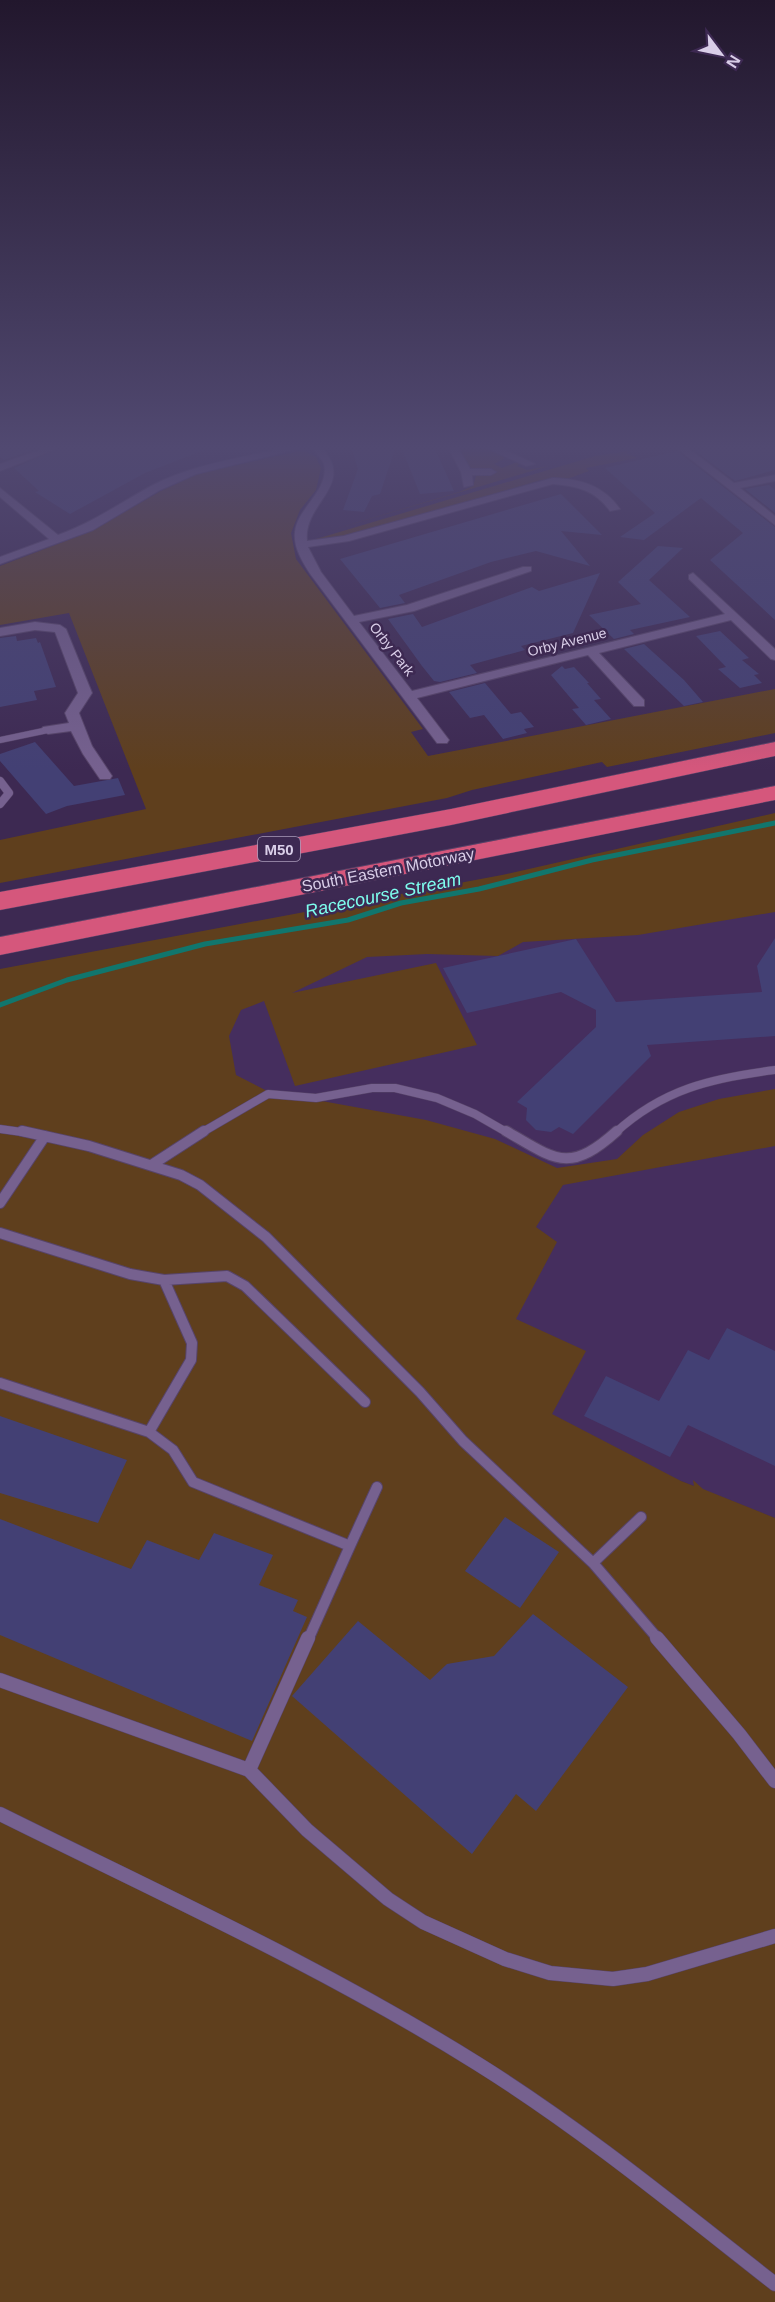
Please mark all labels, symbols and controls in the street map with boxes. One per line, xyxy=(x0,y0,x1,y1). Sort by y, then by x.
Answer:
north arrow xyxy=(691,24,751,84)
text: N xyxy=(723,52,744,71)
street label: Orby Park xyxy=(366,619,418,680)
street label: Orby Avenue xyxy=(526,624,608,660)
road number: M50 xyxy=(258,837,300,861)
street label: South Eastern Motorway xyxy=(300,845,476,895)
water label: Racecourse Stream xyxy=(303,869,463,921)

